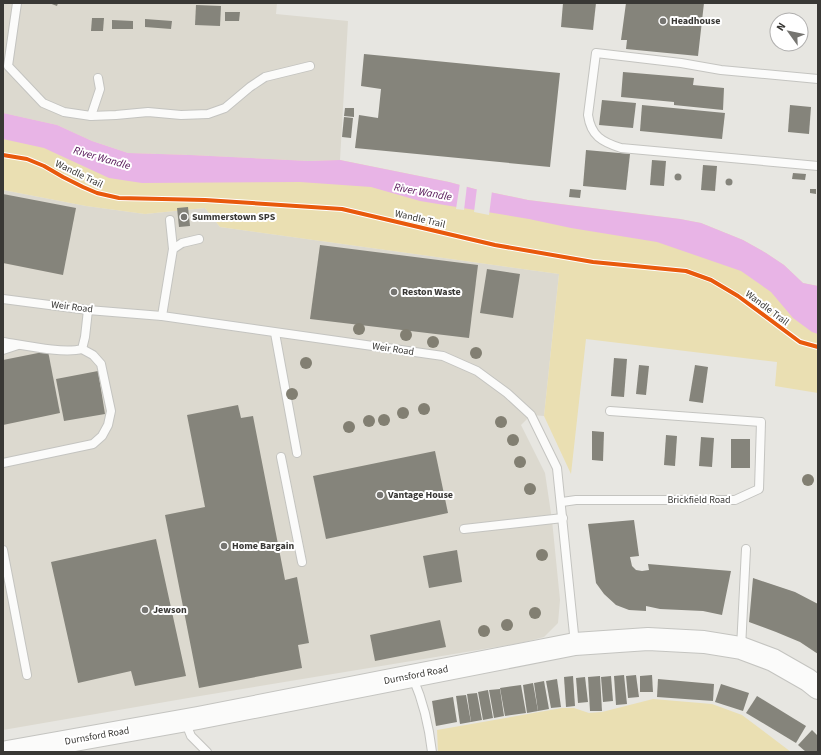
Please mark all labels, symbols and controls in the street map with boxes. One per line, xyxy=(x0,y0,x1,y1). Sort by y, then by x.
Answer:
north arrow xyxy=(769,12,809,52)
place label: Headhouse xyxy=(671,14,720,28)
marker: Headhouse xyxy=(658,16,668,26)
text: N xyxy=(773,20,789,34)
water label: River Wandle xyxy=(72,143,132,173)
street label: Wandle Trail xyxy=(53,156,106,192)
water label: River Wandle xyxy=(393,180,453,204)
street label: Wandle Trail xyxy=(393,206,447,232)
place label: Summerstown SPS xyxy=(192,210,276,224)
marker: Summerstown SPS xyxy=(179,212,189,222)
place label: Reston Waste xyxy=(402,285,461,299)
marker: Reston Waste xyxy=(389,287,399,297)
street label: Wandle Trail xyxy=(742,287,792,329)
street label: Weir Road xyxy=(50,297,94,317)
street label: Weir Road xyxy=(371,339,415,359)
place label: Vantage House xyxy=(387,488,453,502)
marker: Vantage House xyxy=(375,490,385,500)
street label: Brickfield Road xyxy=(667,493,731,507)
place label: Home Bargain xyxy=(232,539,294,553)
marker: Home Bargain xyxy=(219,541,229,551)
place label: Jewson xyxy=(153,603,187,617)
marker: Jewson xyxy=(140,605,150,615)
street label: Durnsford Road xyxy=(383,662,449,688)
street label: Durnsford Road xyxy=(64,723,130,749)

